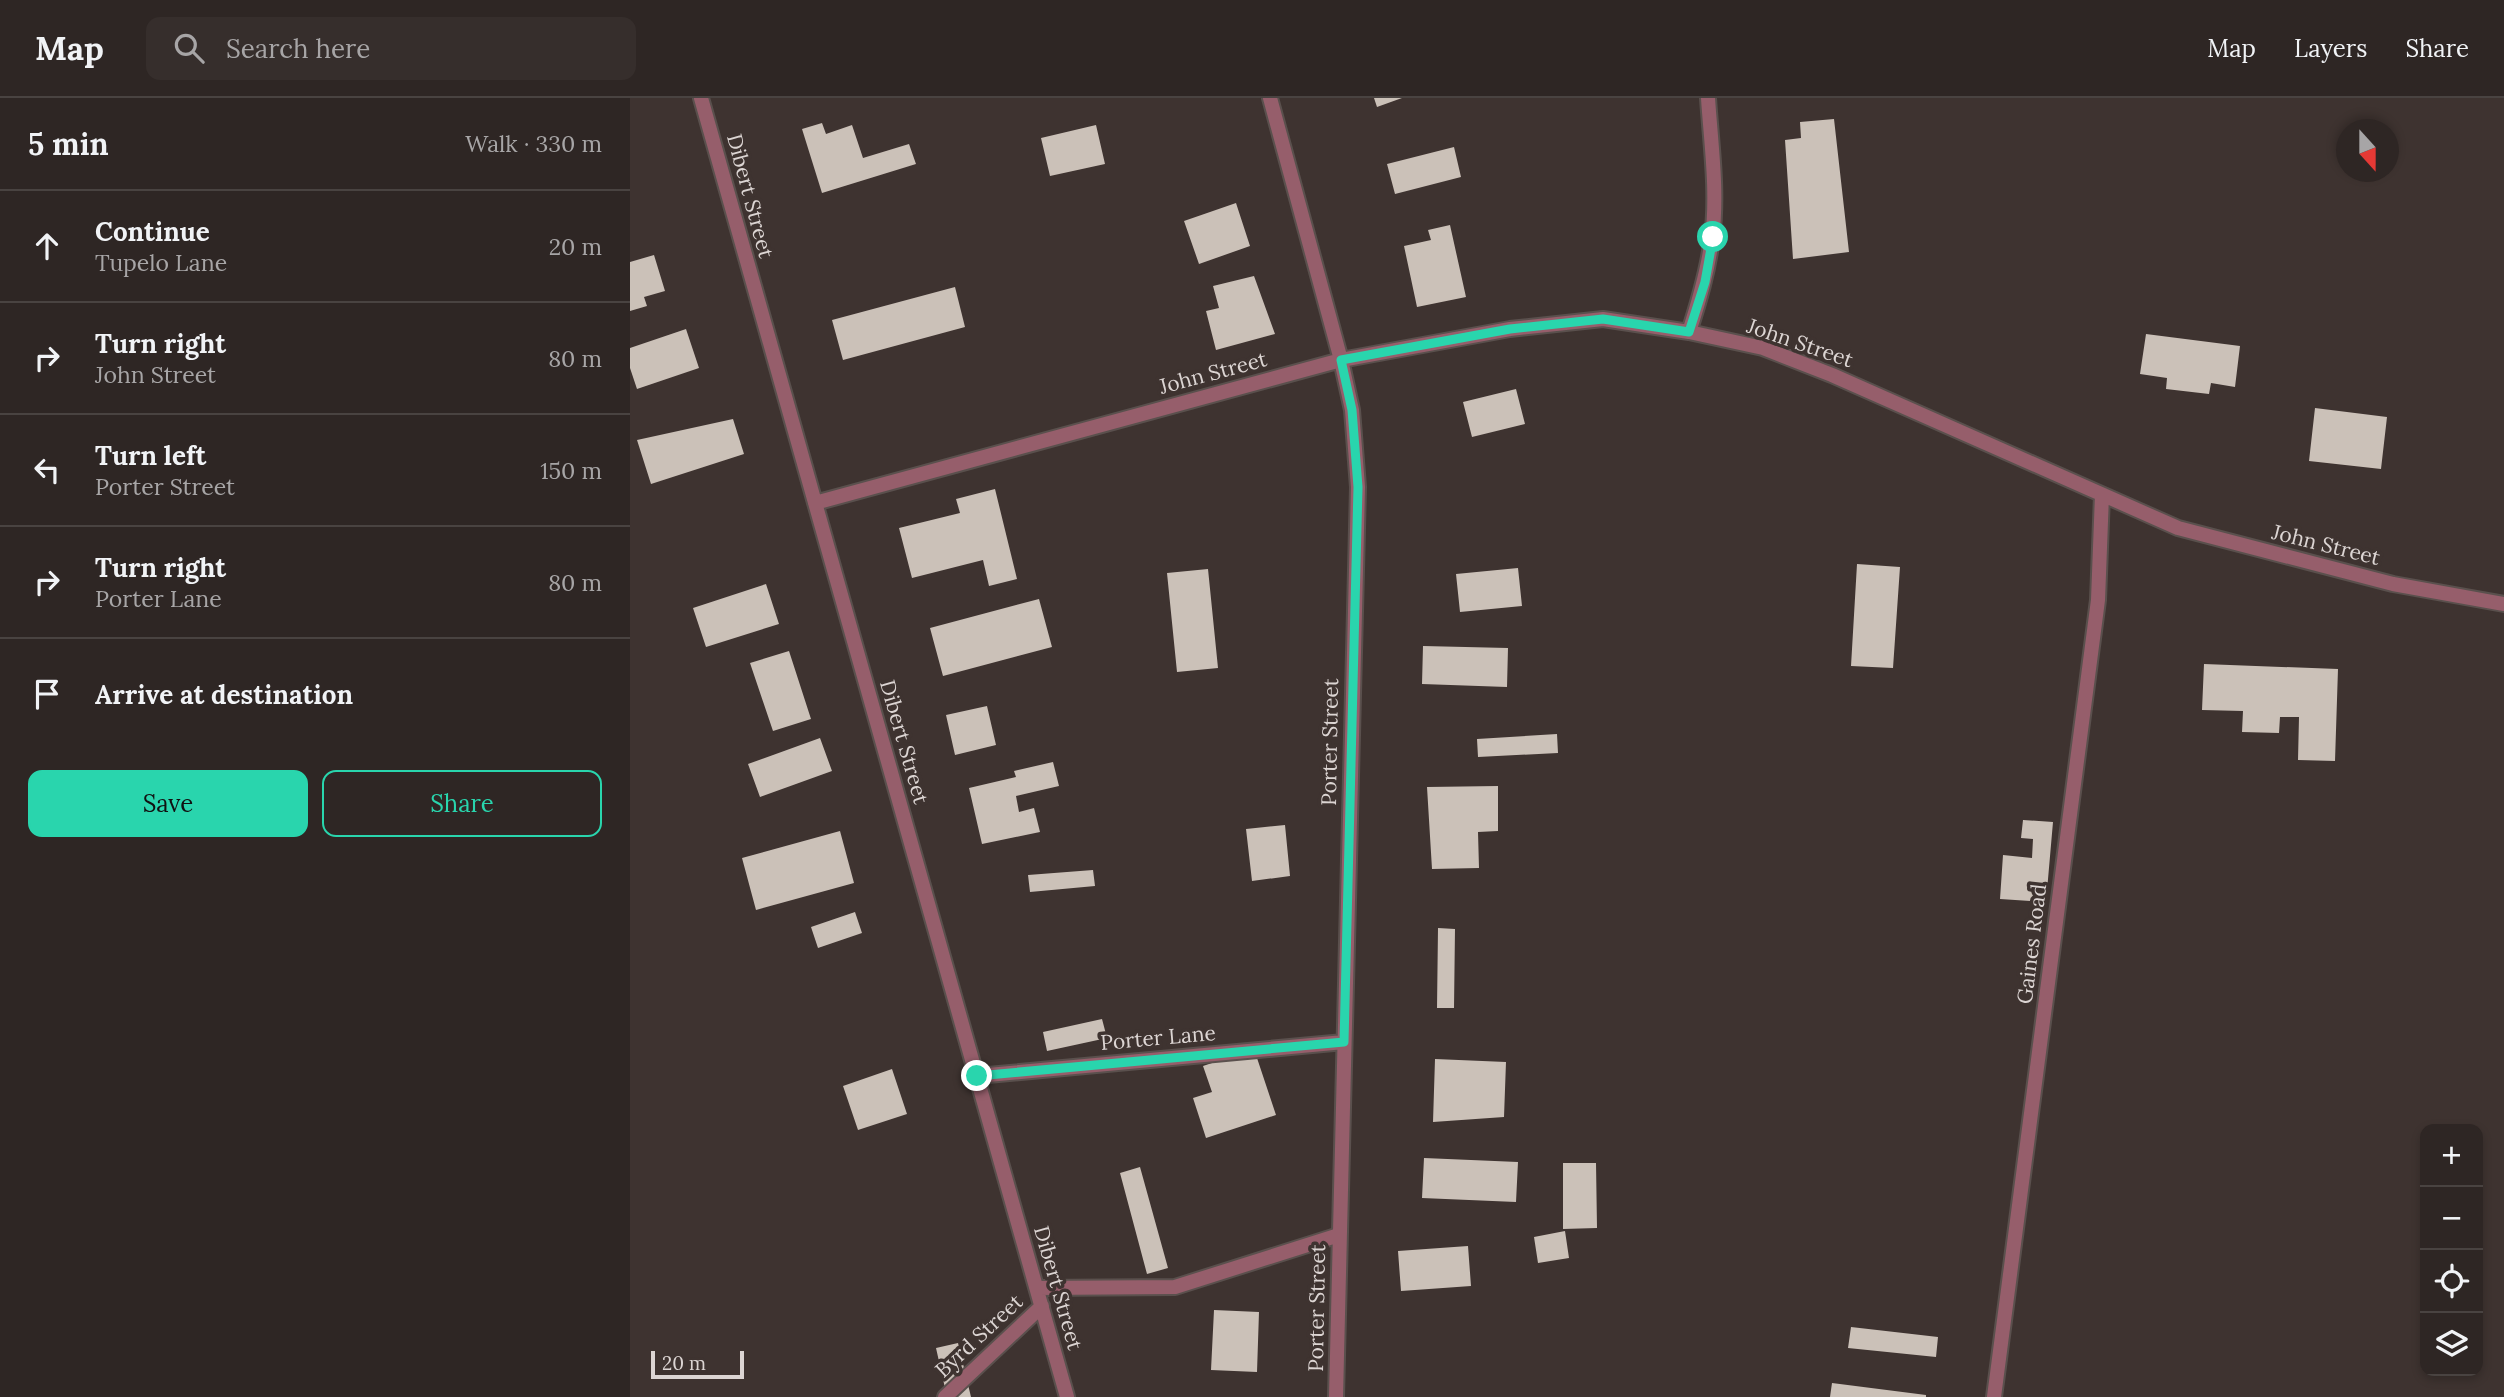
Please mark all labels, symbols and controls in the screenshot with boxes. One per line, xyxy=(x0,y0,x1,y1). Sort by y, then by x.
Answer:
search box xyxy=(146,17,636,80)
text: Map xyxy=(35,27,104,69)
icon: search xyxy=(170,29,208,67)
text: Search here xyxy=(226,32,370,65)
text: Map xyxy=(2207,33,2256,64)
text: Layers xyxy=(2294,33,2367,64)
text: Share xyxy=(2405,33,2469,64)
north arrow xyxy=(2336,119,2399,182)
text: 5 min xyxy=(28,125,109,163)
text: Walk · 330 m xyxy=(465,129,602,158)
street label: Dibert Street xyxy=(721,131,780,262)
text: Continue xyxy=(95,215,210,248)
route start xyxy=(1697,221,1728,252)
icon: ahead xyxy=(28,227,66,265)
text: 20 m xyxy=(549,232,602,261)
text: Tupelo Lane xyxy=(95,248,227,277)
street label: John Street xyxy=(1743,311,1858,374)
text: Turn right xyxy=(95,327,226,360)
icon: right xyxy=(28,339,66,377)
text: 80 m xyxy=(548,344,602,373)
street label: John Street xyxy=(1155,345,1271,400)
text: John Street xyxy=(95,360,216,389)
text: Turn left xyxy=(95,439,206,472)
icon: left xyxy=(28,451,66,489)
text: 150 m xyxy=(540,456,602,485)
text: Porter Street xyxy=(95,472,235,501)
street label: John Street xyxy=(2268,518,2384,571)
text: Turn right xyxy=(95,551,226,584)
icon: right xyxy=(28,563,66,601)
text: 80 m xyxy=(548,568,602,597)
text: Porter Lane xyxy=(95,584,222,613)
icon: arrive xyxy=(28,675,66,713)
street label: Dibert Street xyxy=(874,677,935,808)
street label: Porter Street xyxy=(1315,677,1344,806)
text: Arrive at destination xyxy=(95,678,353,711)
button: Save xyxy=(28,770,308,837)
button: Share xyxy=(322,770,602,837)
street label: Gaines Road xyxy=(2011,882,2052,1006)
street label: Porter Lane xyxy=(1099,1019,1217,1056)
route end xyxy=(961,1060,992,1091)
map controls xyxy=(2420,1124,2483,1376)
button: + xyxy=(2420,1124,2483,1187)
button: − xyxy=(2420,1187,2483,1250)
street label: Dibert Street xyxy=(1028,1223,1089,1354)
street label: Porter Street xyxy=(1302,1243,1331,1372)
button: locate xyxy=(2420,1250,2483,1313)
street label: Byrd Street xyxy=(929,1288,1029,1383)
button: layers xyxy=(2420,1313,2483,1376)
scale bar xyxy=(651,1348,744,1380)
text: 20 m xyxy=(662,1351,706,1375)

